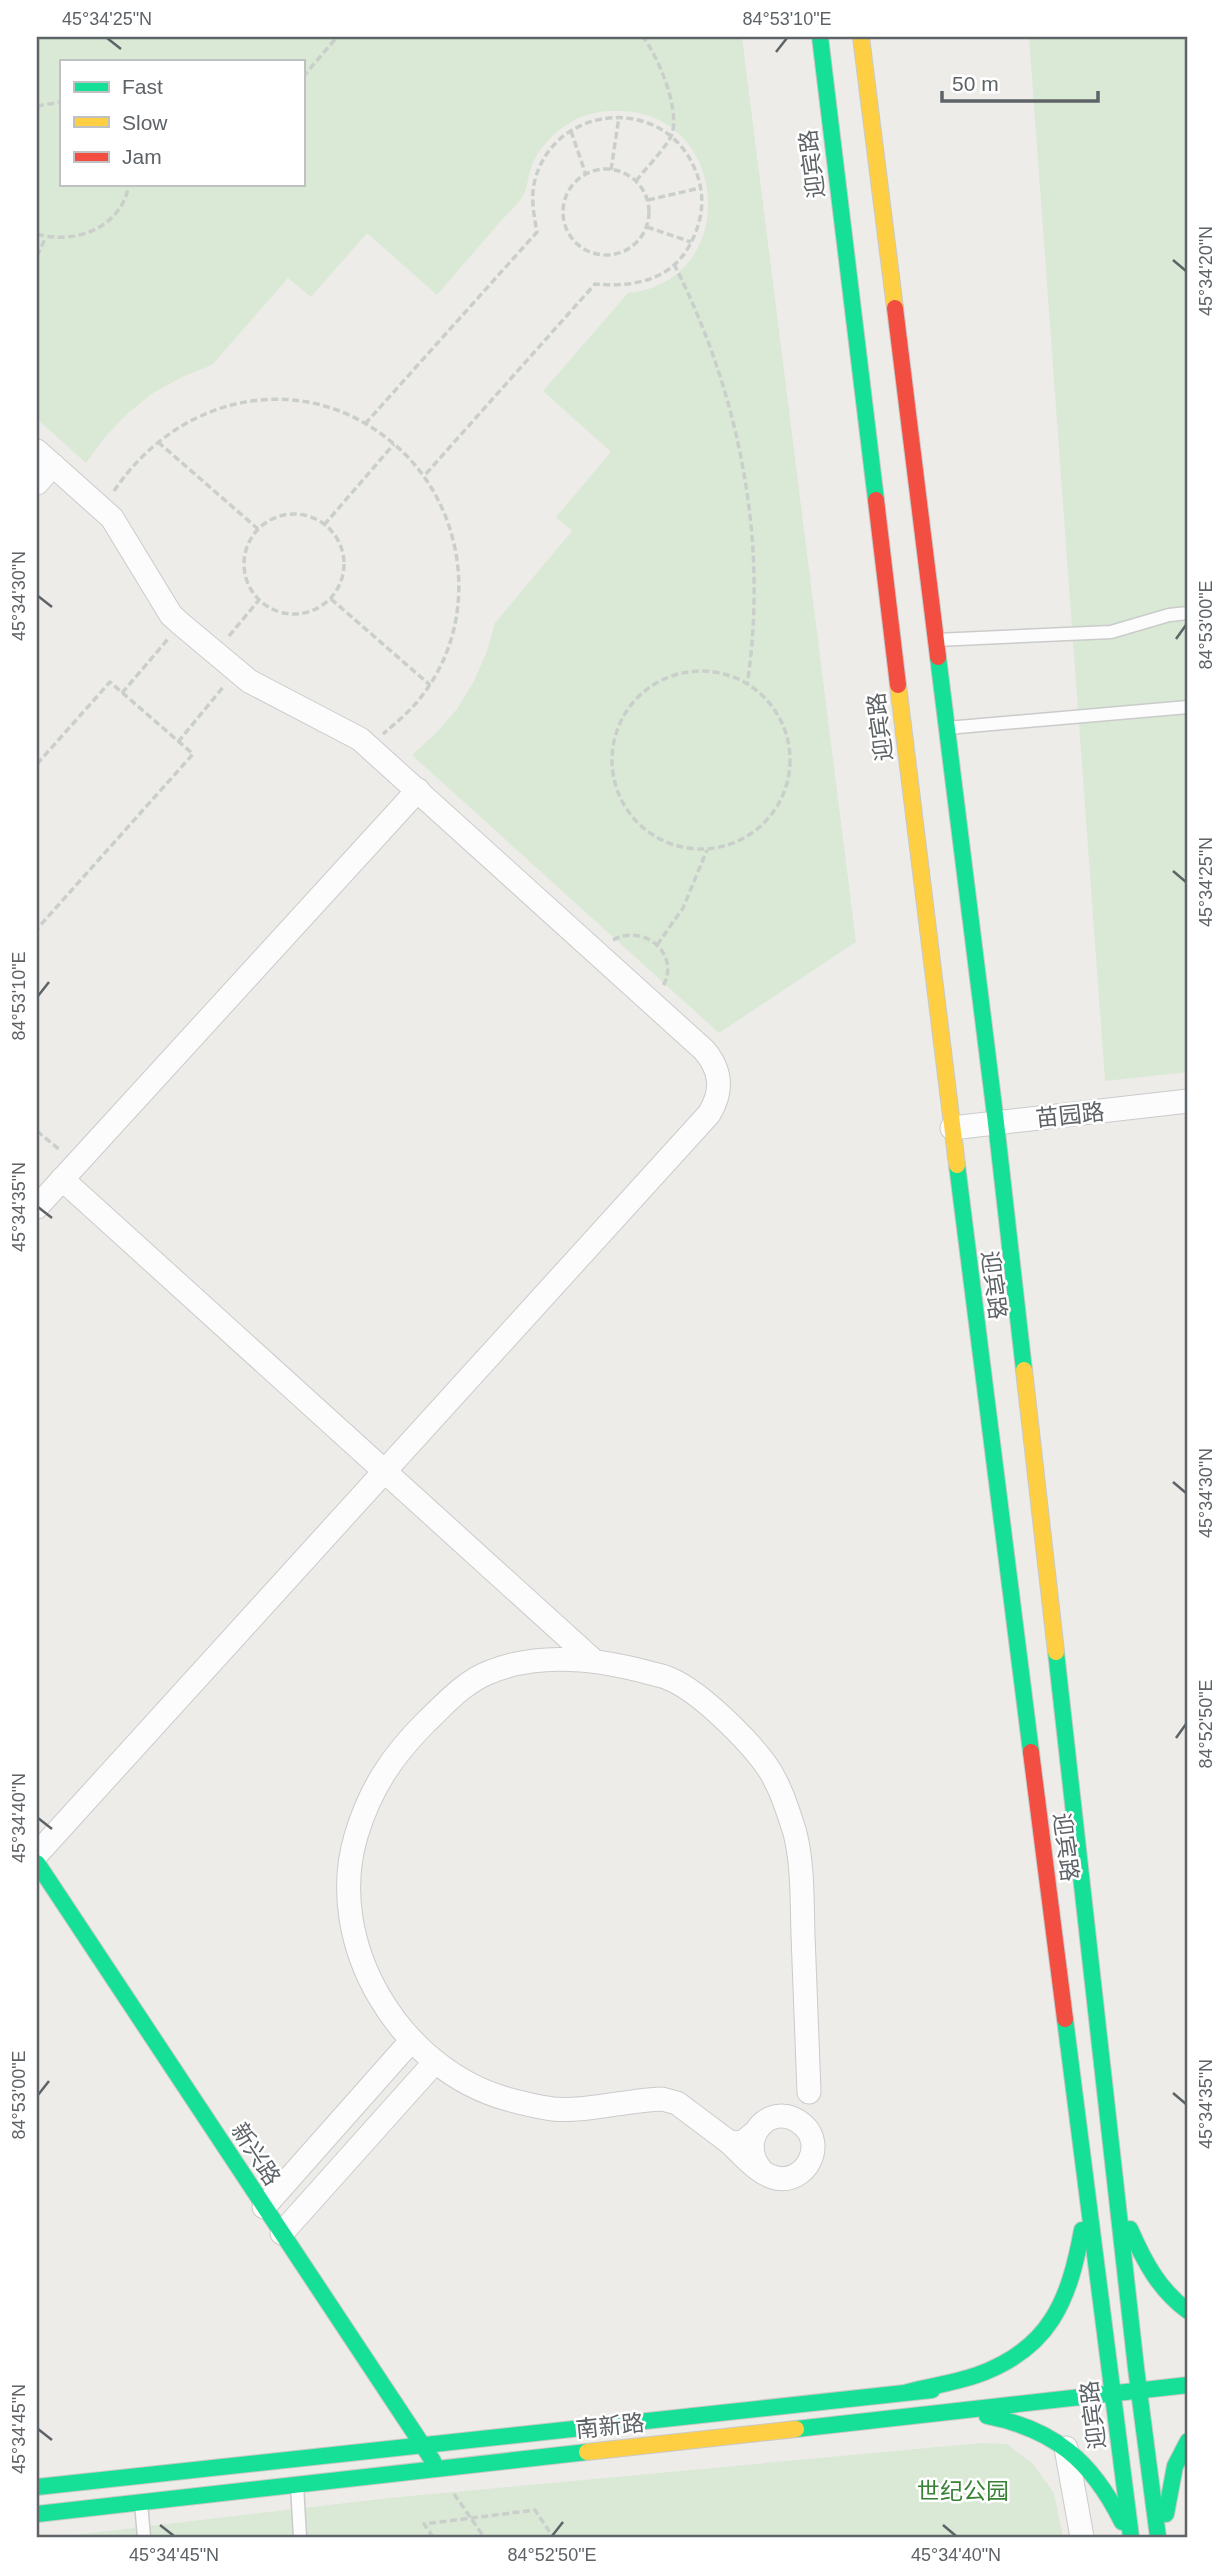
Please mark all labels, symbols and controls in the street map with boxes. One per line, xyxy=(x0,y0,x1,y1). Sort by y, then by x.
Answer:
text: 45°34'25"N xyxy=(62,9,152,29)
text: 84°53'10"E xyxy=(742,9,832,29)
legend xyxy=(60,60,304,186)
scale bar xyxy=(942,60,1097,104)
text: 50 m xyxy=(952,72,999,95)
text: Fast xyxy=(122,75,163,98)
text: Slow xyxy=(122,111,168,134)
street label: 迎宾路 xyxy=(795,128,829,200)
text: Jam xyxy=(122,145,162,168)
text: 45°34'20"N xyxy=(1196,226,1216,316)
text: 45°34'30"N xyxy=(9,551,29,641)
text: 84°53'00"E xyxy=(1196,580,1216,670)
street label: 迎宾路 xyxy=(863,691,897,763)
text: 45°34'25"N xyxy=(1196,837,1216,927)
text: 84°53'10"E xyxy=(9,951,29,1041)
street label: 苗园路 xyxy=(1034,1098,1106,1132)
text: 45°34'35"N xyxy=(9,1162,29,1252)
street label: 迎宾路 xyxy=(977,1249,1011,1321)
text: 45°34'30"N xyxy=(1196,1448,1216,1538)
text: 84°52'50"E xyxy=(1196,1679,1216,1769)
text: 45°34'40"N xyxy=(9,1773,29,1863)
street label: 迎宾路 xyxy=(1049,1811,1083,1883)
text: 84°53'00"E xyxy=(9,2050,29,2140)
text: 45°34'35"N xyxy=(1196,2059,1216,2149)
street label: 新兴路 xyxy=(226,2118,286,2190)
street label: 迎宾路 xyxy=(1076,2379,1110,2451)
text: 45°34'45"N xyxy=(9,2384,29,2474)
street label: 南新路 xyxy=(574,2409,646,2443)
park label: 世纪公园 xyxy=(917,2478,1009,2504)
text: 45°34'45"N xyxy=(129,2545,219,2565)
text: 84°52'50"E xyxy=(507,2545,597,2565)
text: 45°34'40"N xyxy=(911,2545,1001,2565)

